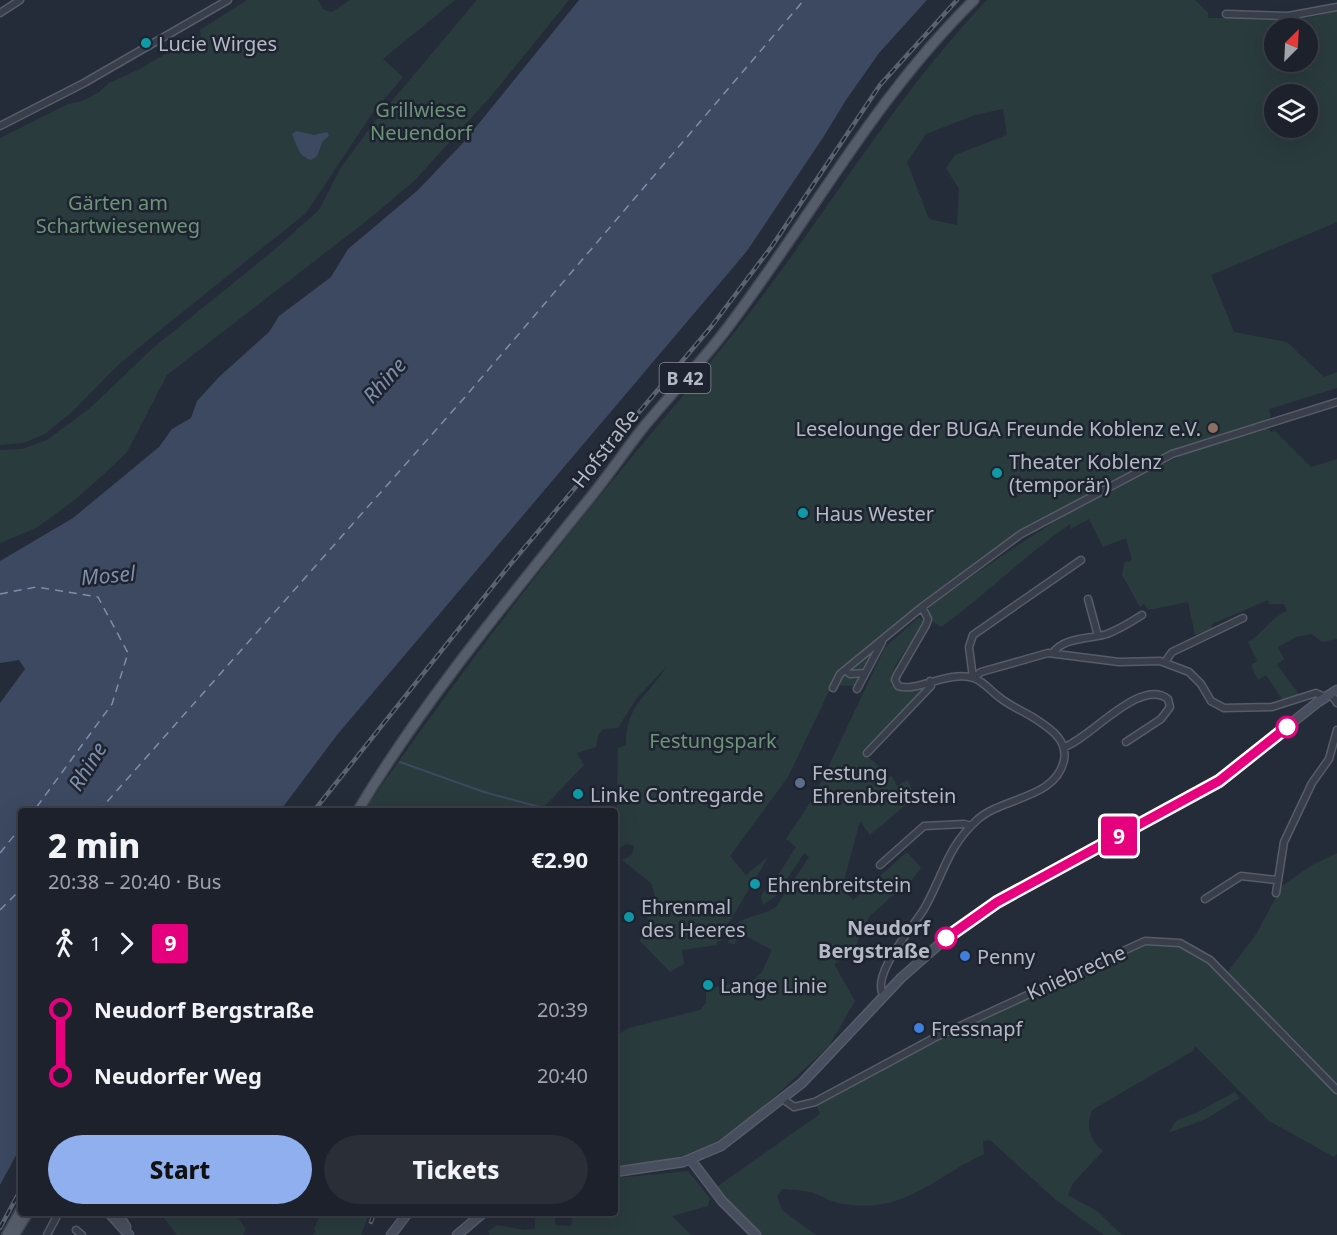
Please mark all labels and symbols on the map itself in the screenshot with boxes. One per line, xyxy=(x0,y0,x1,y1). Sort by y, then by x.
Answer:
north arrow xyxy=(1264,18,1318,72)
place label: Lucie Wirges xyxy=(158,30,277,57)
marker: Lucie Wirges xyxy=(139,36,153,50)
park label: Grillwiese Neuendorf xyxy=(370,96,473,146)
park label: Gärten am Schartwiesenweg xyxy=(36,189,200,239)
water label: Rhine xyxy=(356,351,412,409)
road number: B 42 xyxy=(660,363,710,393)
street label: Hofstraße xyxy=(566,403,644,493)
place label: Leselounge der BUGA Freunde Koblenz e.V. xyxy=(795,415,1201,442)
marker: Leselounge der BUGA Freunde Koblenz e.V. xyxy=(1206,421,1220,435)
place label: Theater Koblenz (temporär) xyxy=(1009,448,1162,498)
marker: Theater Koblenz (temporär) xyxy=(990,466,1004,480)
place label: Haus Wester xyxy=(815,500,934,527)
marker: Haus Wester xyxy=(796,506,810,520)
water label: Mosel xyxy=(80,559,137,591)
unlabelled marker xyxy=(1276,716,1298,738)
park label: Festungspark xyxy=(649,727,777,754)
water label: Rhine xyxy=(61,736,113,796)
place label: Festung Ehrenbreitstein xyxy=(812,759,956,809)
marker: Festung Ehrenbreitstein xyxy=(793,776,807,790)
place label: Linke Contregarde xyxy=(590,781,764,808)
marker: Linke Contregarde xyxy=(571,787,585,801)
line badge: 9 xyxy=(1100,816,1138,856)
place label: Ehrenbreitstein xyxy=(767,871,911,898)
marker: Ehrenbreitstein xyxy=(748,877,762,891)
place label: Ehrenmal des Heeres xyxy=(641,893,745,943)
marker: Ehrenmal des Heeres xyxy=(622,910,636,924)
place label: Neudorf Bergstraße xyxy=(818,914,931,964)
marker: Neudorf Bergstraße xyxy=(935,927,957,949)
street label: Kniebreche xyxy=(1022,938,1130,1006)
place label: Penny xyxy=(977,943,1036,970)
marker: Penny xyxy=(958,949,972,963)
place label: Lange Linie xyxy=(720,972,827,999)
marker: Lange Linie xyxy=(701,978,715,992)
place label: Fressnapf xyxy=(931,1015,1024,1042)
marker: Fressnapf xyxy=(912,1021,926,1035)

